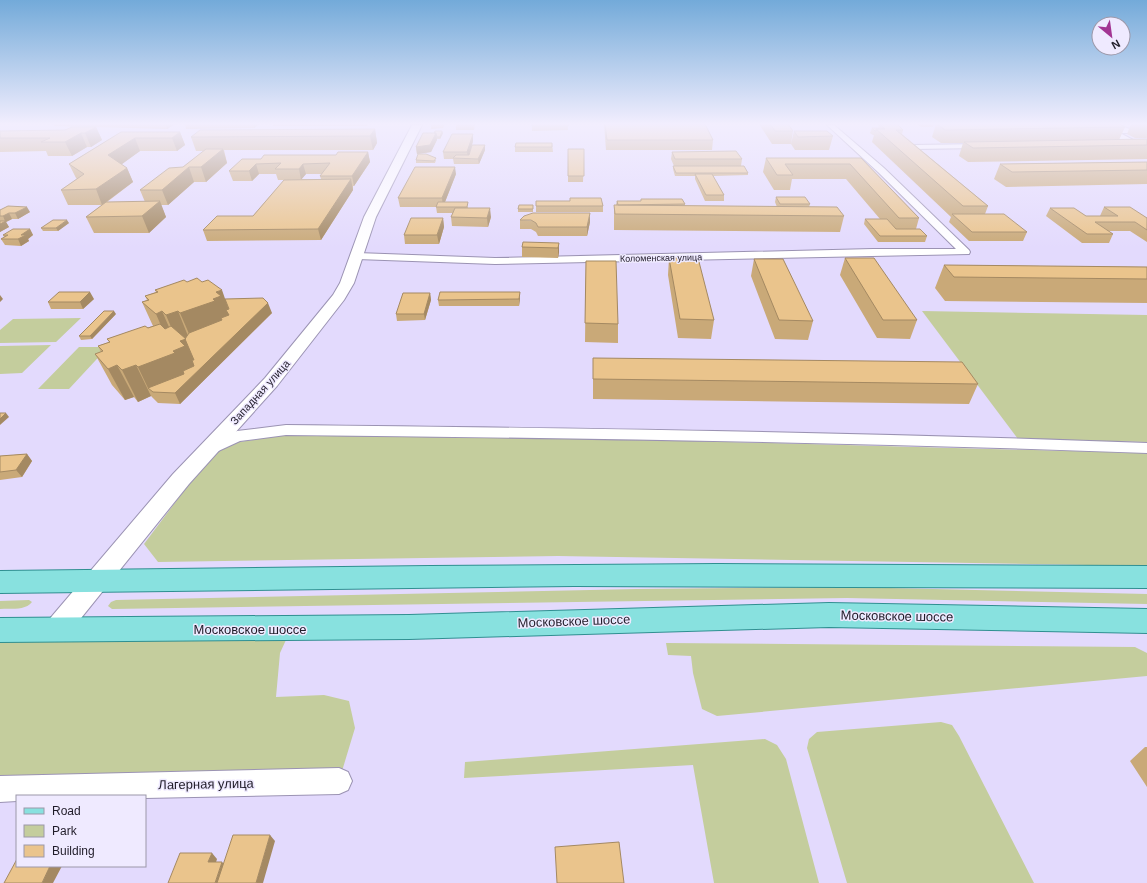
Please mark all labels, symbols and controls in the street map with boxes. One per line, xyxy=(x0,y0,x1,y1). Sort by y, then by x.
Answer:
north arrow xyxy=(1091,16,1131,56)
text: N xyxy=(1109,38,1122,52)
street label: Коломенская улица xyxy=(620,252,702,264)
street label: Западная улица xyxy=(228,357,293,427)
street label: Московское шоссе xyxy=(840,608,954,624)
street label: Московское шоссе xyxy=(517,612,631,630)
street label: Московское шоссе xyxy=(194,622,306,637)
street label: Лагерная улица xyxy=(158,776,255,792)
legend xyxy=(16,795,146,867)
text: Road xyxy=(52,804,81,818)
text: Park xyxy=(52,824,78,838)
text: Building xyxy=(52,844,95,858)

